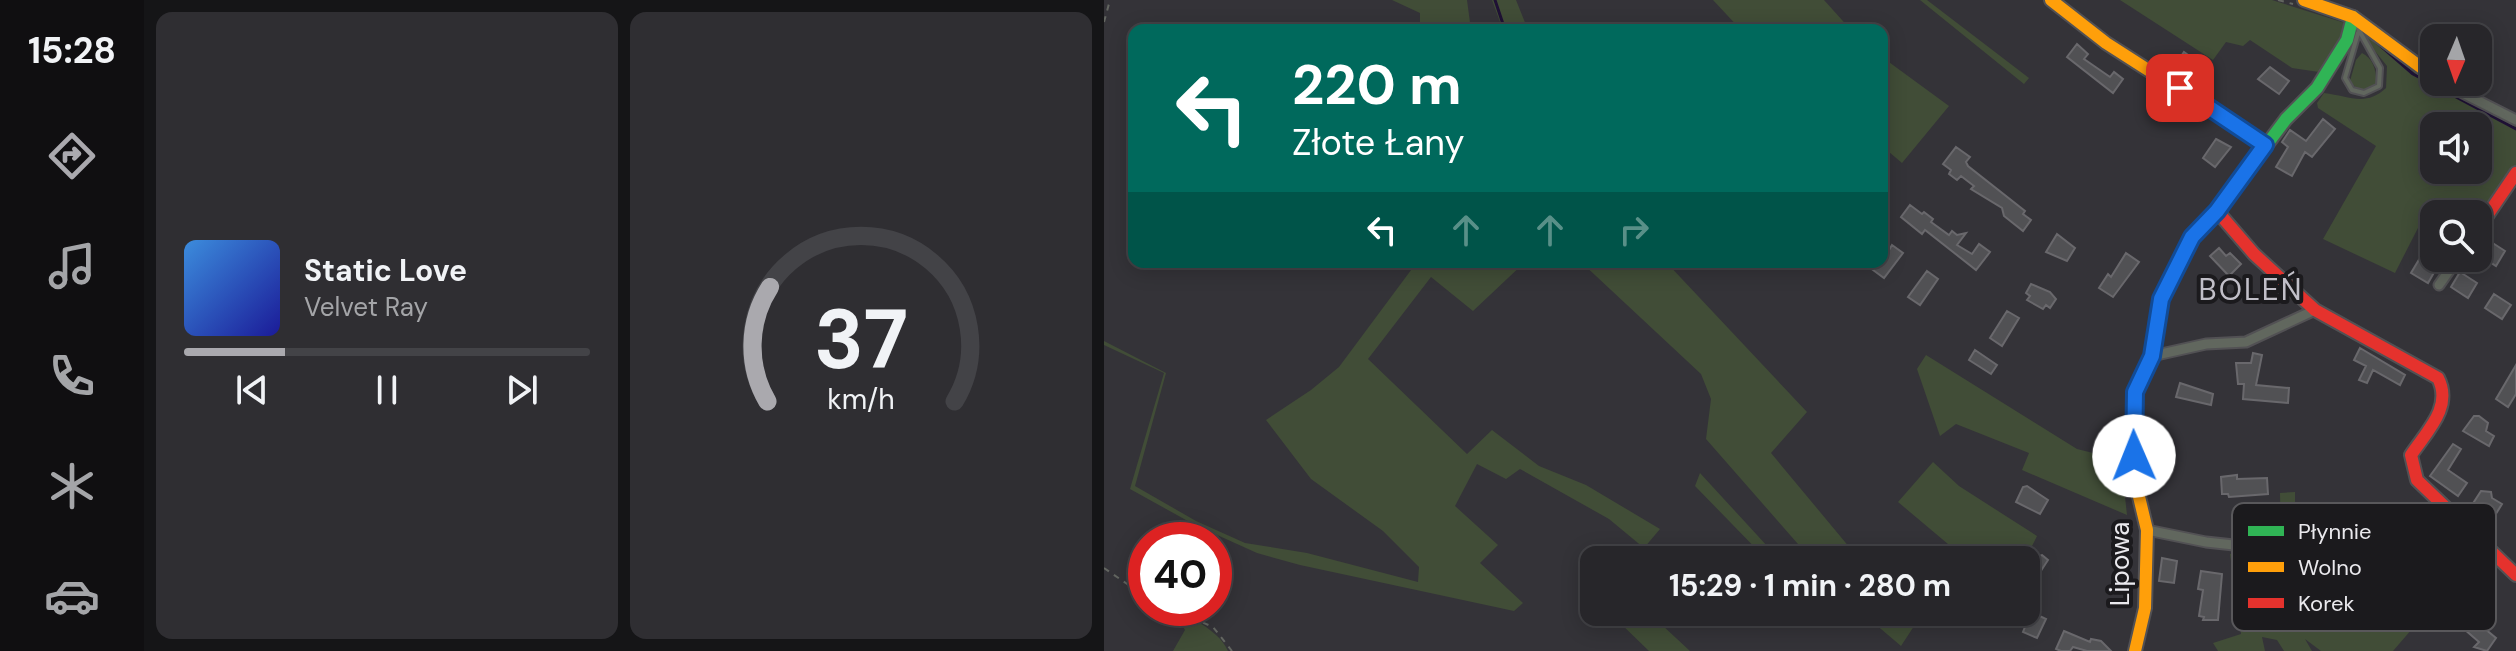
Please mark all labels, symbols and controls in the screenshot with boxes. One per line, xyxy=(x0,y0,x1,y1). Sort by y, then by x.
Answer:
north arrow xyxy=(2420,24,2492,96)
map controls xyxy=(2420,24,2492,272)
text: 15:28 xyxy=(28,27,116,74)
text: 220 m xyxy=(1292,48,1462,121)
pin xyxy=(2146,54,2214,122)
icon: left xyxy=(1160,56,1264,160)
icon: arrive xyxy=(2158,66,2202,110)
button: sound xyxy=(2420,112,2492,184)
text: Złote Łany xyxy=(1292,119,1464,166)
icon: directions xyxy=(44,128,100,184)
button: search xyxy=(2420,200,2492,272)
icon: left xyxy=(1360,208,1404,252)
icon: ahead xyxy=(1444,208,1488,252)
icon: ahead xyxy=(1528,208,1572,252)
icon: right xyxy=(1612,208,1656,252)
icon: music xyxy=(44,238,100,294)
text: Static Love xyxy=(304,251,467,290)
district label: BOLEŃ xyxy=(2199,270,2303,309)
text: 37 xyxy=(814,284,908,393)
text: Velvet Ray xyxy=(304,290,428,324)
icon: phone xyxy=(44,348,100,404)
icon: previous xyxy=(230,368,274,412)
icon: pause xyxy=(365,368,409,412)
icon: next xyxy=(500,368,544,412)
text: km/h xyxy=(827,381,895,418)
position arrow xyxy=(2092,414,2176,498)
icon: climate xyxy=(44,458,100,514)
legend xyxy=(2232,503,2496,631)
text: Płynnie xyxy=(2298,517,2372,546)
speed limit sign: 40 xyxy=(1128,522,1232,626)
street label: Lipowa xyxy=(2103,522,2137,606)
text: Wolno xyxy=(2298,553,2362,582)
text: 15:29 · 1 min · 280 m xyxy=(1669,566,1951,605)
icon: car xyxy=(44,568,100,624)
text: Korek xyxy=(2298,589,2354,618)

